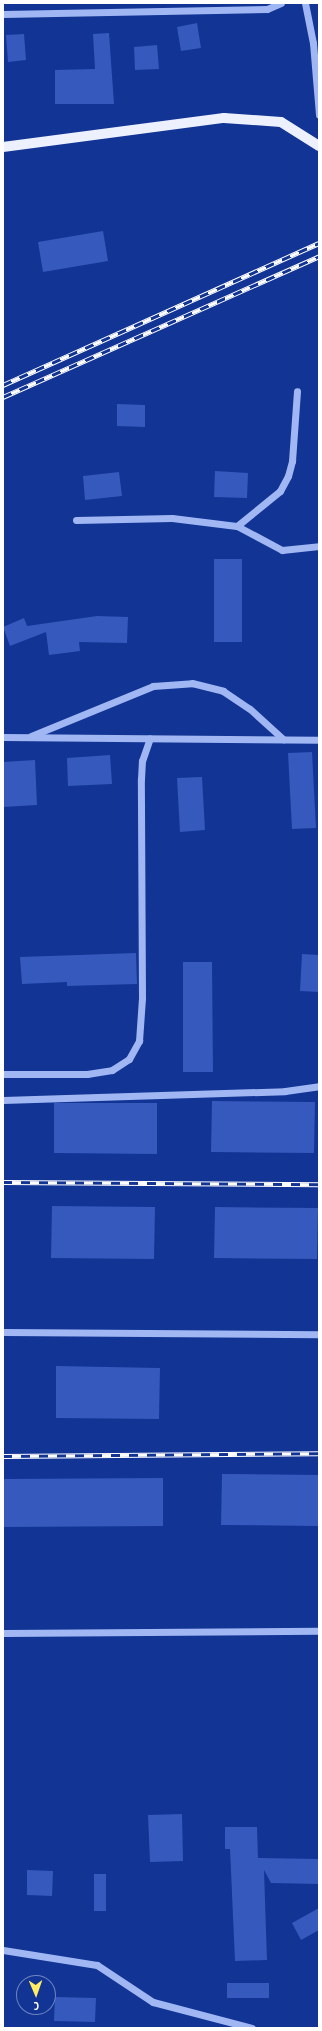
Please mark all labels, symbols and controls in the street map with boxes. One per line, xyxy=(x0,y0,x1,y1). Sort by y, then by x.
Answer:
north arrow xyxy=(16,1975,56,2015)
text: С xyxy=(34,1999,39,2013)

